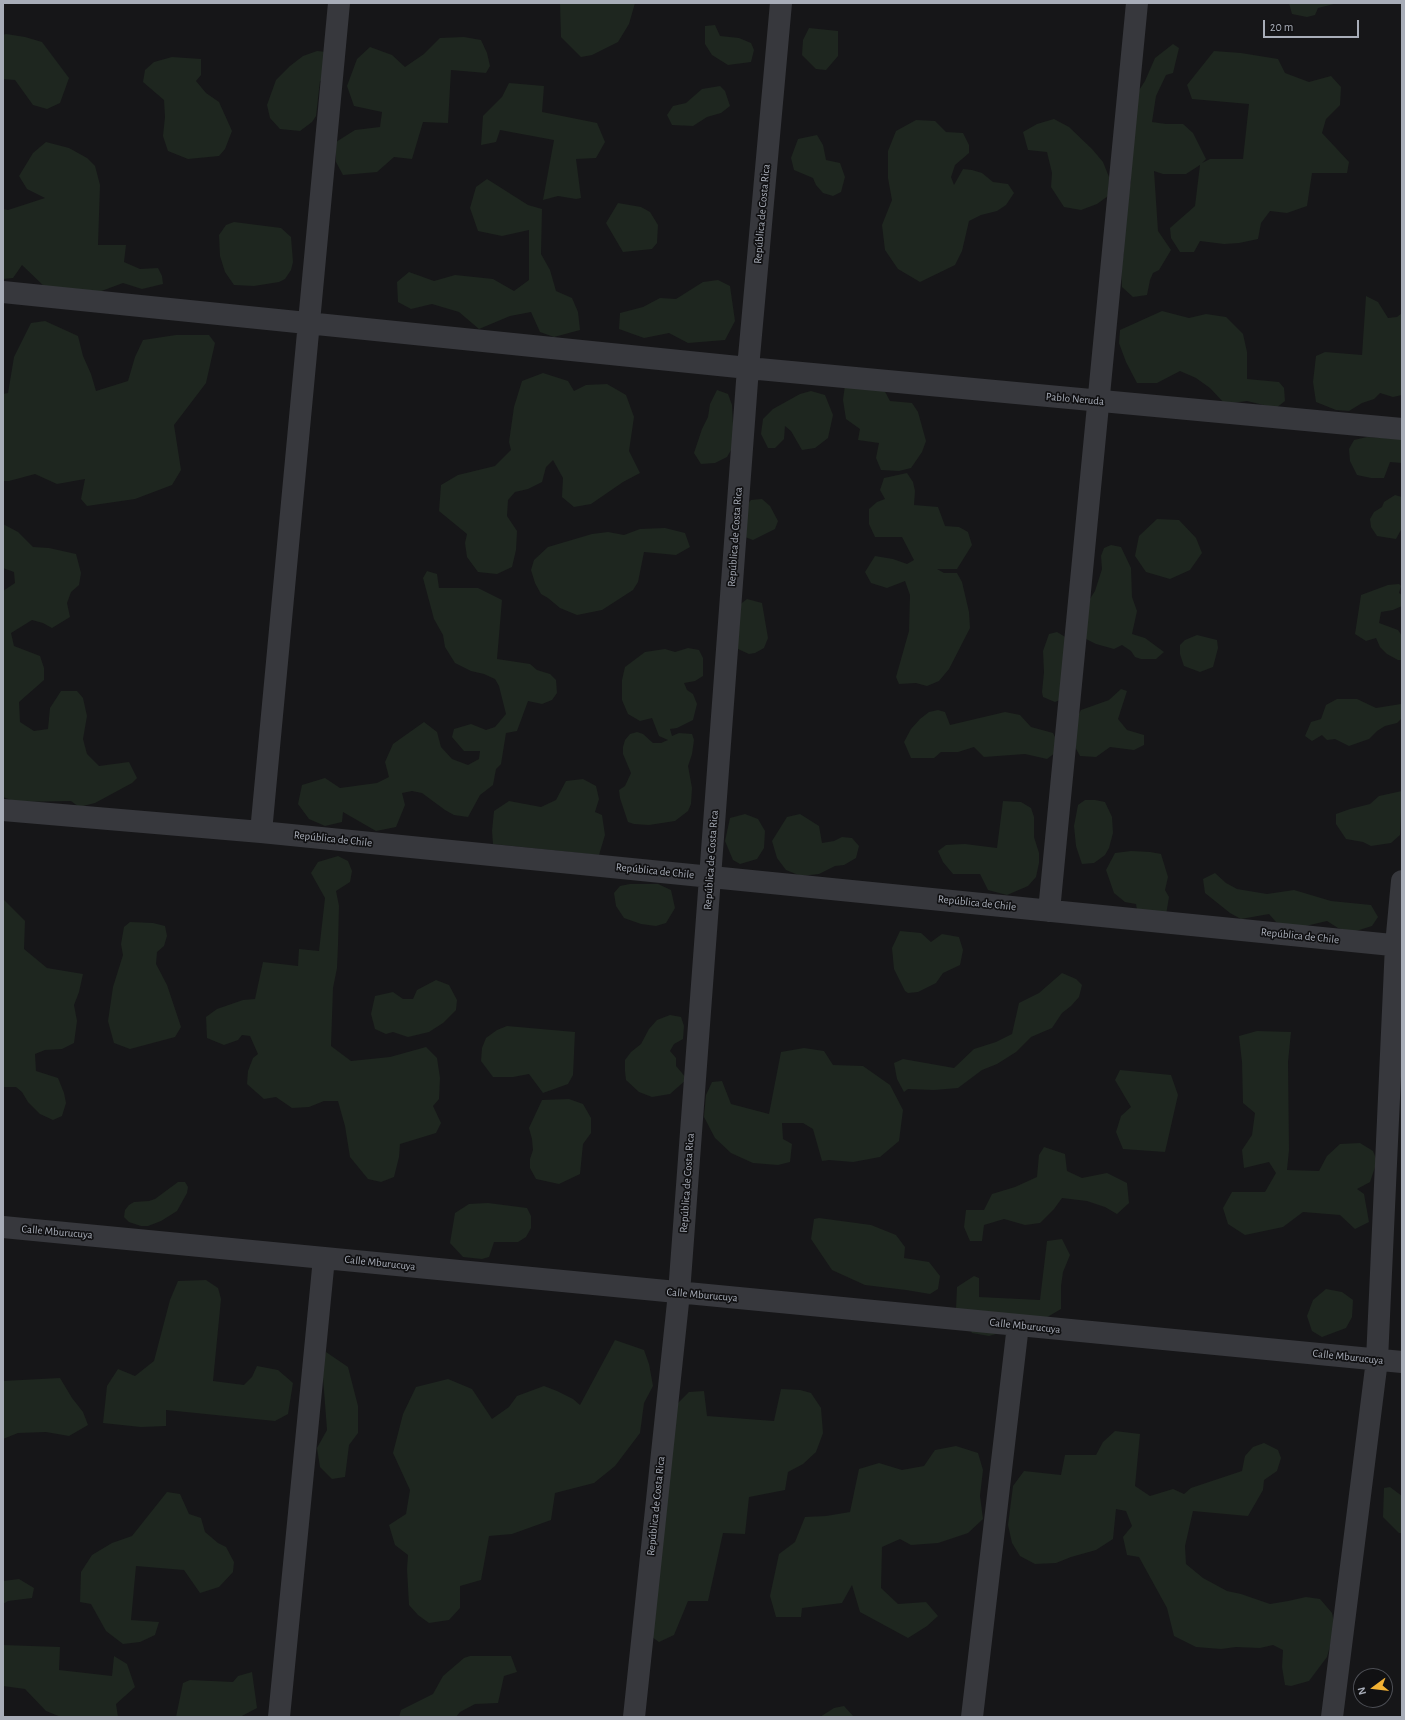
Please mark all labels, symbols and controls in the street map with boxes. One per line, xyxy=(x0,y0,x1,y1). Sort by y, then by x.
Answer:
scale bar xyxy=(1265,12,1361,38)
text: 20 m xyxy=(1270,21,1293,33)
street label: República de Costa Rica xyxy=(751,164,773,264)
street label: Pablo Neruda xyxy=(1045,390,1105,408)
street label: República de Costa Rica xyxy=(725,487,745,587)
street label: República de Costa Rica xyxy=(701,810,721,910)
street label: República de Chile xyxy=(293,828,373,850)
street label: República de Chile xyxy=(615,860,695,882)
street label: República de Chile xyxy=(937,892,1017,914)
street label: República de Chile xyxy=(1260,925,1340,947)
street label: República de Costa Rica xyxy=(677,1133,697,1233)
street label: Calle Mburucuya xyxy=(21,1222,93,1242)
street label: Calle Mburucuya xyxy=(344,1253,416,1273)
street label: Calle Mburucuya xyxy=(666,1285,738,1305)
street label: Calle Mburucuya xyxy=(989,1316,1061,1336)
street label: Calle Mburucuya xyxy=(1312,1347,1384,1367)
street label: República de Costa Rica xyxy=(644,1456,668,1556)
north arrow xyxy=(1353,1668,1393,1708)
text: N xyxy=(1356,1686,1368,1696)

